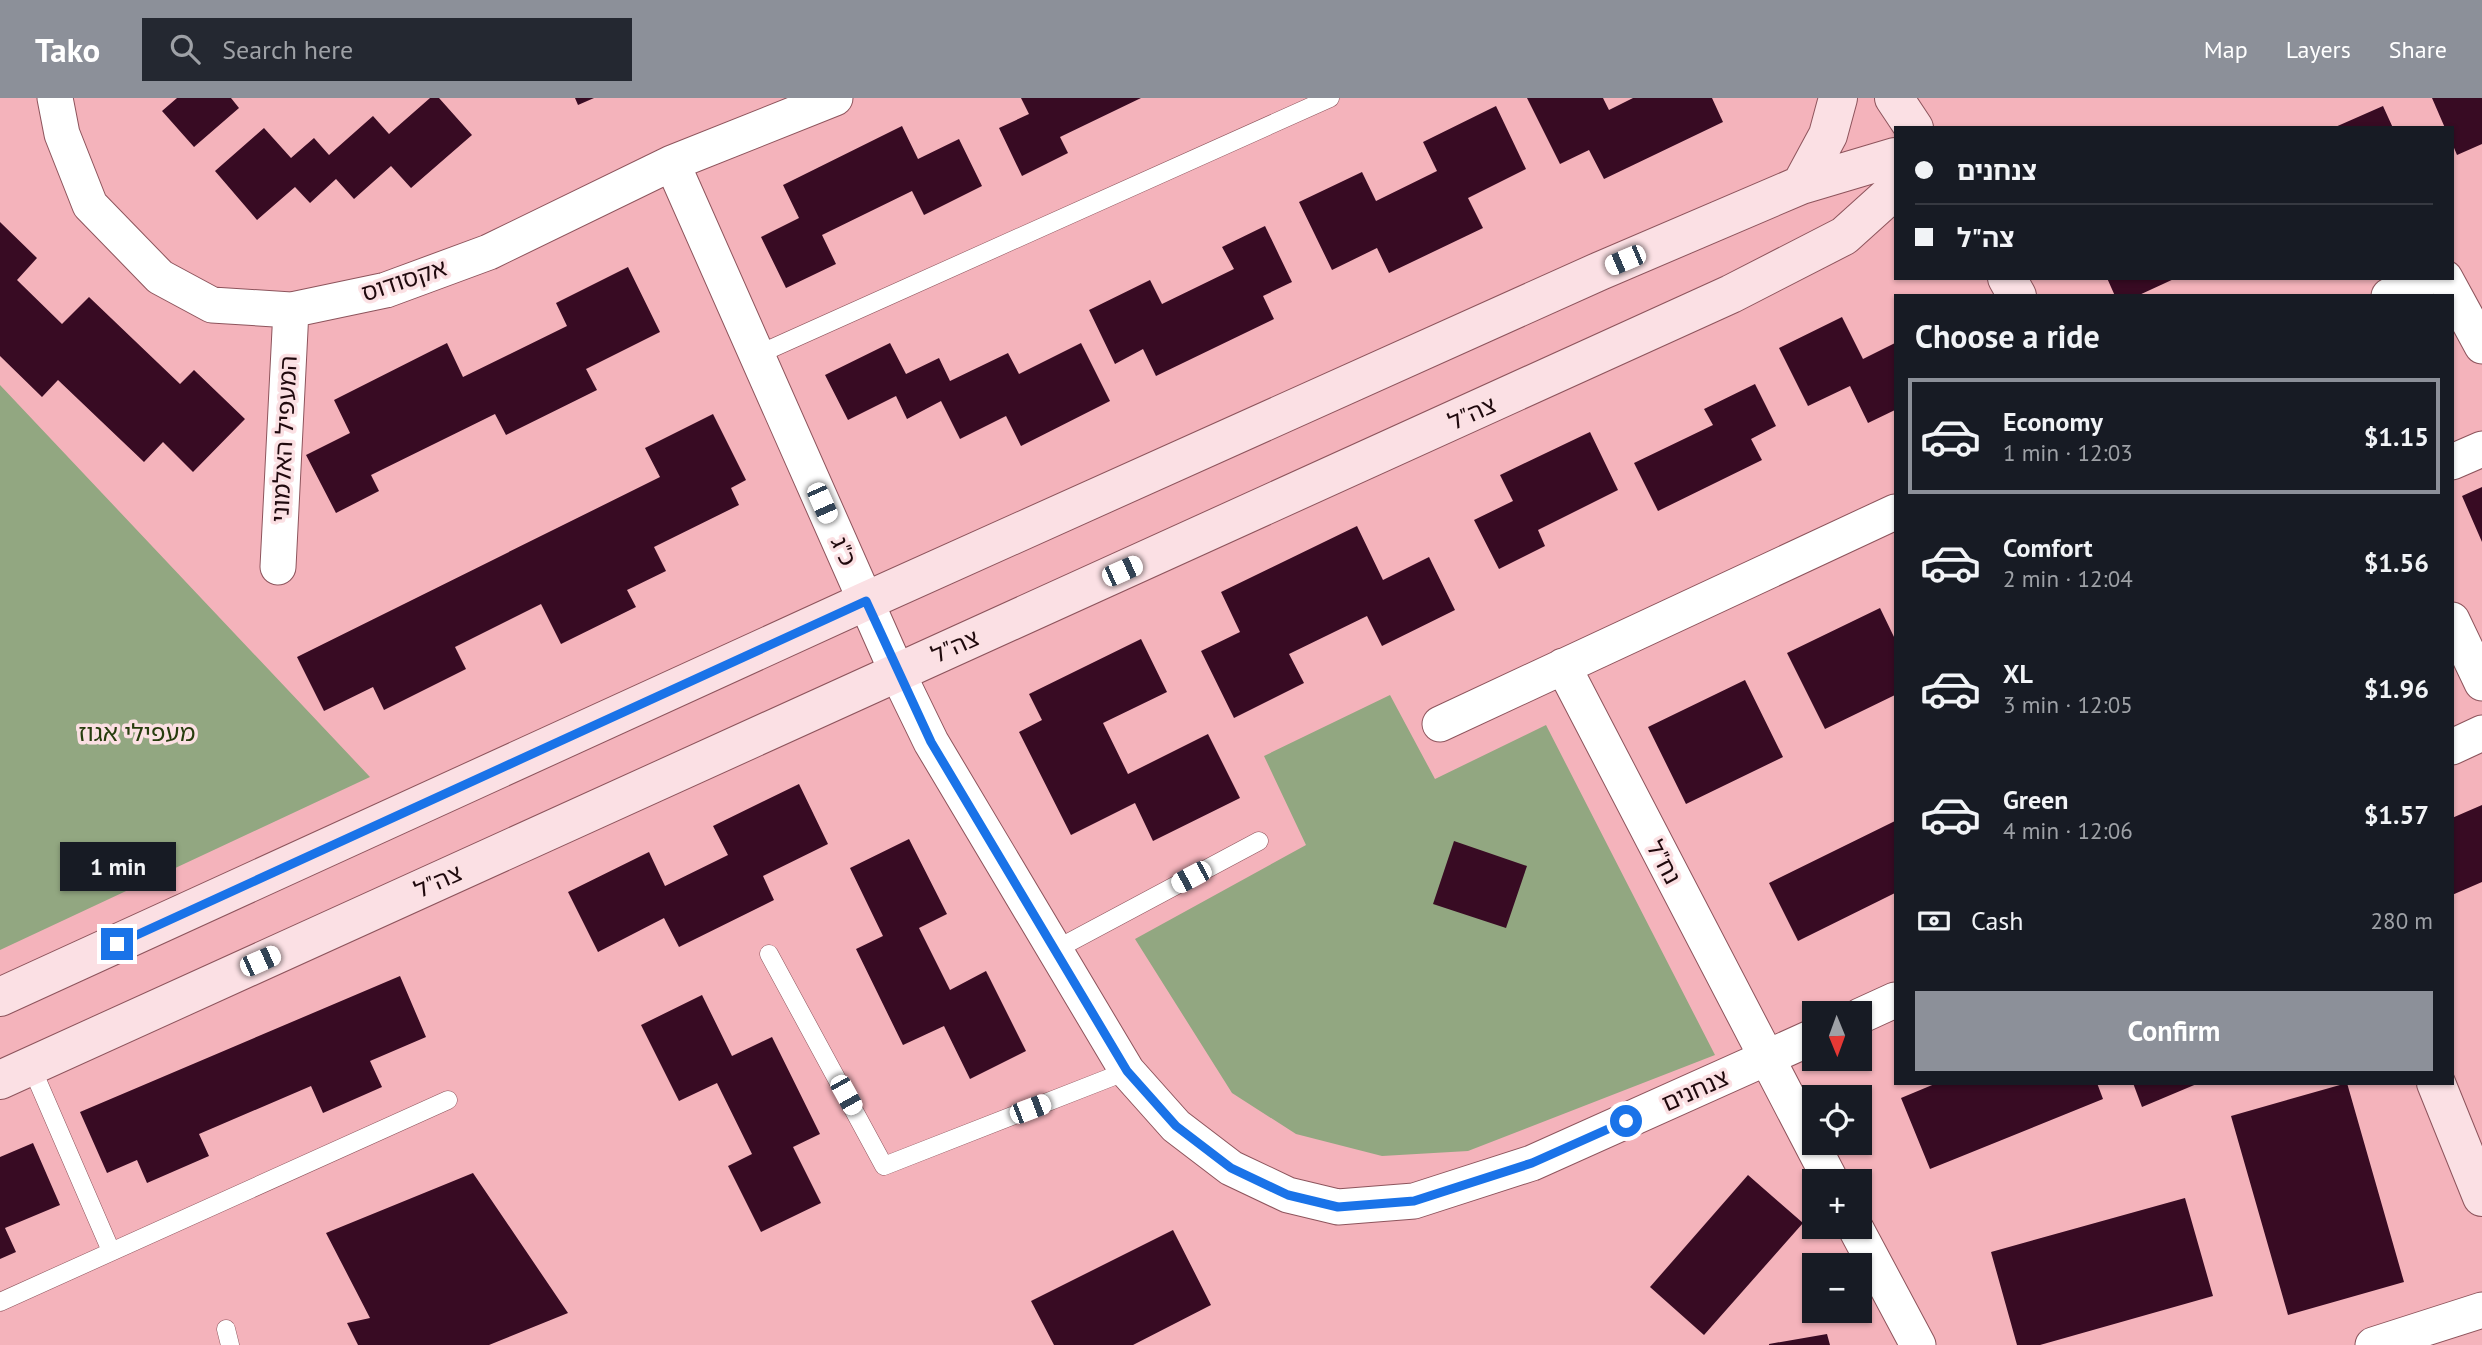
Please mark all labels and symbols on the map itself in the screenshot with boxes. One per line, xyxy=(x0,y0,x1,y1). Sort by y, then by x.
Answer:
car xyxy=(1602,242,1649,278)
street label: אקסודוס xyxy=(357,252,451,308)
street label: המעפיל האלמוני xyxy=(264,355,304,523)
street label: צה"ל xyxy=(1443,389,1501,437)
car xyxy=(804,480,841,526)
street label: כ"ג xyxy=(824,531,864,571)
car xyxy=(1099,553,1146,589)
street label: צה"ל xyxy=(926,622,984,670)
park label: מעפילי אגוז xyxy=(79,717,195,748)
street label: נח"ל xyxy=(1640,835,1688,889)
callout: 1 min xyxy=(59,842,175,892)
street label: צה"ל xyxy=(409,857,467,905)
car xyxy=(1168,858,1215,896)
route end xyxy=(101,928,133,960)
car xyxy=(237,943,284,979)
north arrow xyxy=(1802,1001,1872,1071)
street label: צנחנים xyxy=(1657,1062,1733,1118)
car xyxy=(827,1072,866,1118)
car xyxy=(1007,1092,1054,1126)
route start xyxy=(1610,1105,1642,1137)

